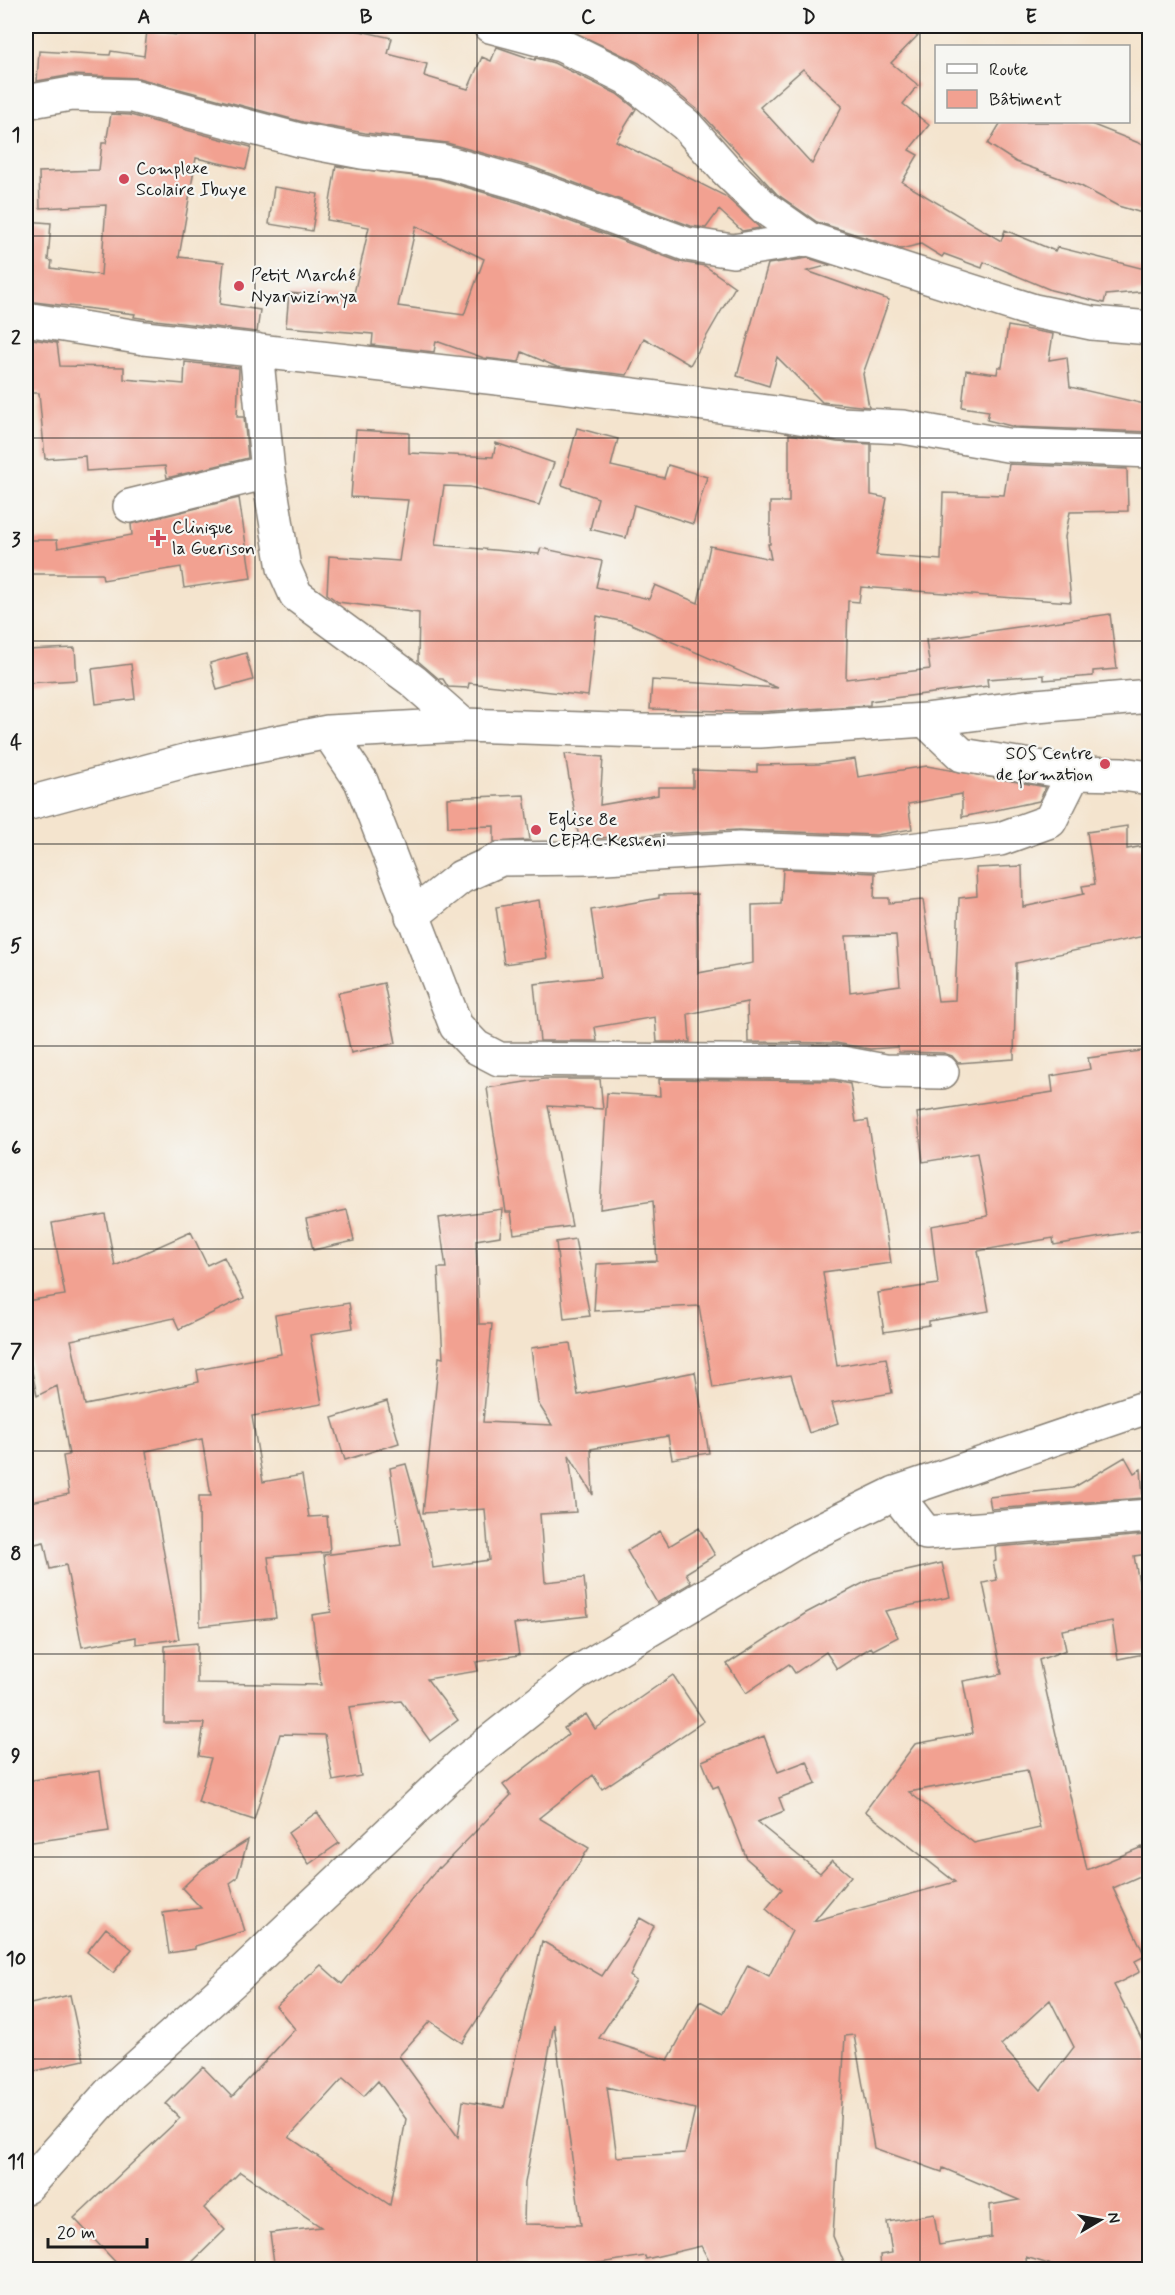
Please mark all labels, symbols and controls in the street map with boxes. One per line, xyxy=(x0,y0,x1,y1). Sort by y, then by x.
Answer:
text: A xyxy=(137,4,151,31)
text: B xyxy=(360,4,373,31)
text: C xyxy=(581,4,596,31)
text: D xyxy=(802,4,816,31)
text: E xyxy=(1025,4,1037,31)
legend xyxy=(935,45,1130,123)
text: Route xyxy=(989,58,1028,82)
text: Bâtiment xyxy=(989,88,1062,112)
text: 1 xyxy=(12,122,20,149)
place label: Complexe Scolaire Ibuye xyxy=(136,157,247,202)
marker: Complexe Scolaire Ibuye xyxy=(117,172,131,186)
place label: Petit Marché Nyarwizimya xyxy=(251,264,358,309)
marker: Petit Marché Nyarwizimya xyxy=(232,279,246,293)
text: 2 xyxy=(11,325,21,352)
place label: Clinique la Guerison xyxy=(172,516,255,561)
text: 3 xyxy=(11,527,21,554)
marker: Clinique la Guerison xyxy=(149,529,167,547)
text: 4 xyxy=(10,730,22,757)
place label: SOS Centre de formation xyxy=(996,742,1093,789)
marker: SOS Centre de formation xyxy=(1098,757,1112,771)
place label: Eglise 8e CEPAC Kesheni xyxy=(548,808,666,853)
marker: Eglise 8e CEPAC Kesheni xyxy=(529,823,543,837)
text: 5 xyxy=(10,933,22,960)
text: 6 xyxy=(11,1135,21,1162)
text: 7 xyxy=(10,1338,22,1365)
text: 8 xyxy=(10,1541,22,1568)
text: 9 xyxy=(11,1743,21,1770)
text: 10 xyxy=(6,1946,26,1973)
text: 11 xyxy=(7,2149,25,2176)
north arrow xyxy=(1070,2190,1130,2250)
scale bar xyxy=(48,2211,147,2249)
text: N xyxy=(1102,2211,1125,2225)
text: 20 m xyxy=(57,2221,95,2245)

